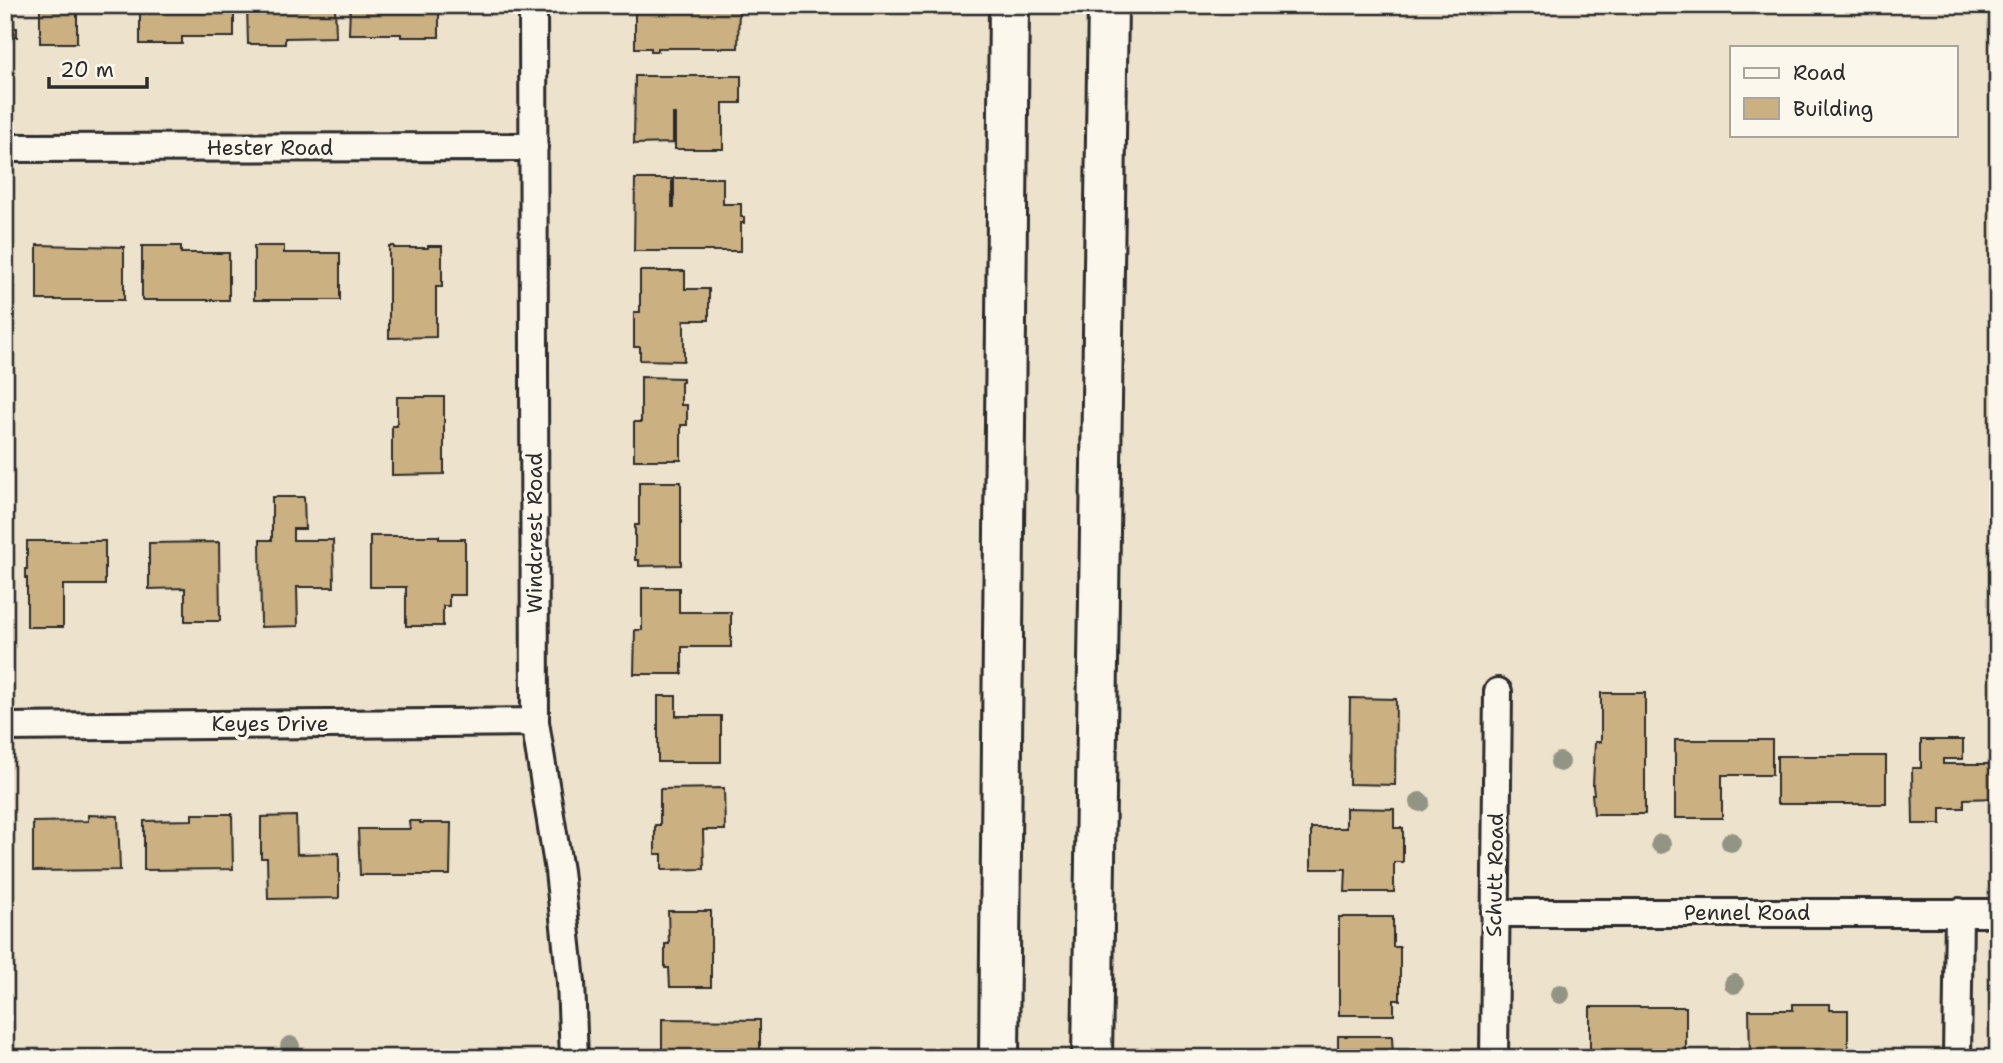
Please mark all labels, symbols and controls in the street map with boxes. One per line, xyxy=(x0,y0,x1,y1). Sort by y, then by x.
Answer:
scale bar xyxy=(49,46,147,90)
legend xyxy=(1730,46,1958,136)
text: 20 m xyxy=(60,56,114,84)
text: Road xyxy=(1793,59,1846,87)
text: Building xyxy=(1793,95,1873,123)
street label: Hester Road xyxy=(207,134,333,162)
street label: Windcrest Road xyxy=(521,452,549,614)
street label: Keyes Drive xyxy=(211,710,329,738)
street label: Schutt Road xyxy=(1480,813,1510,937)
street label: Pennel Road xyxy=(1684,899,1810,927)

